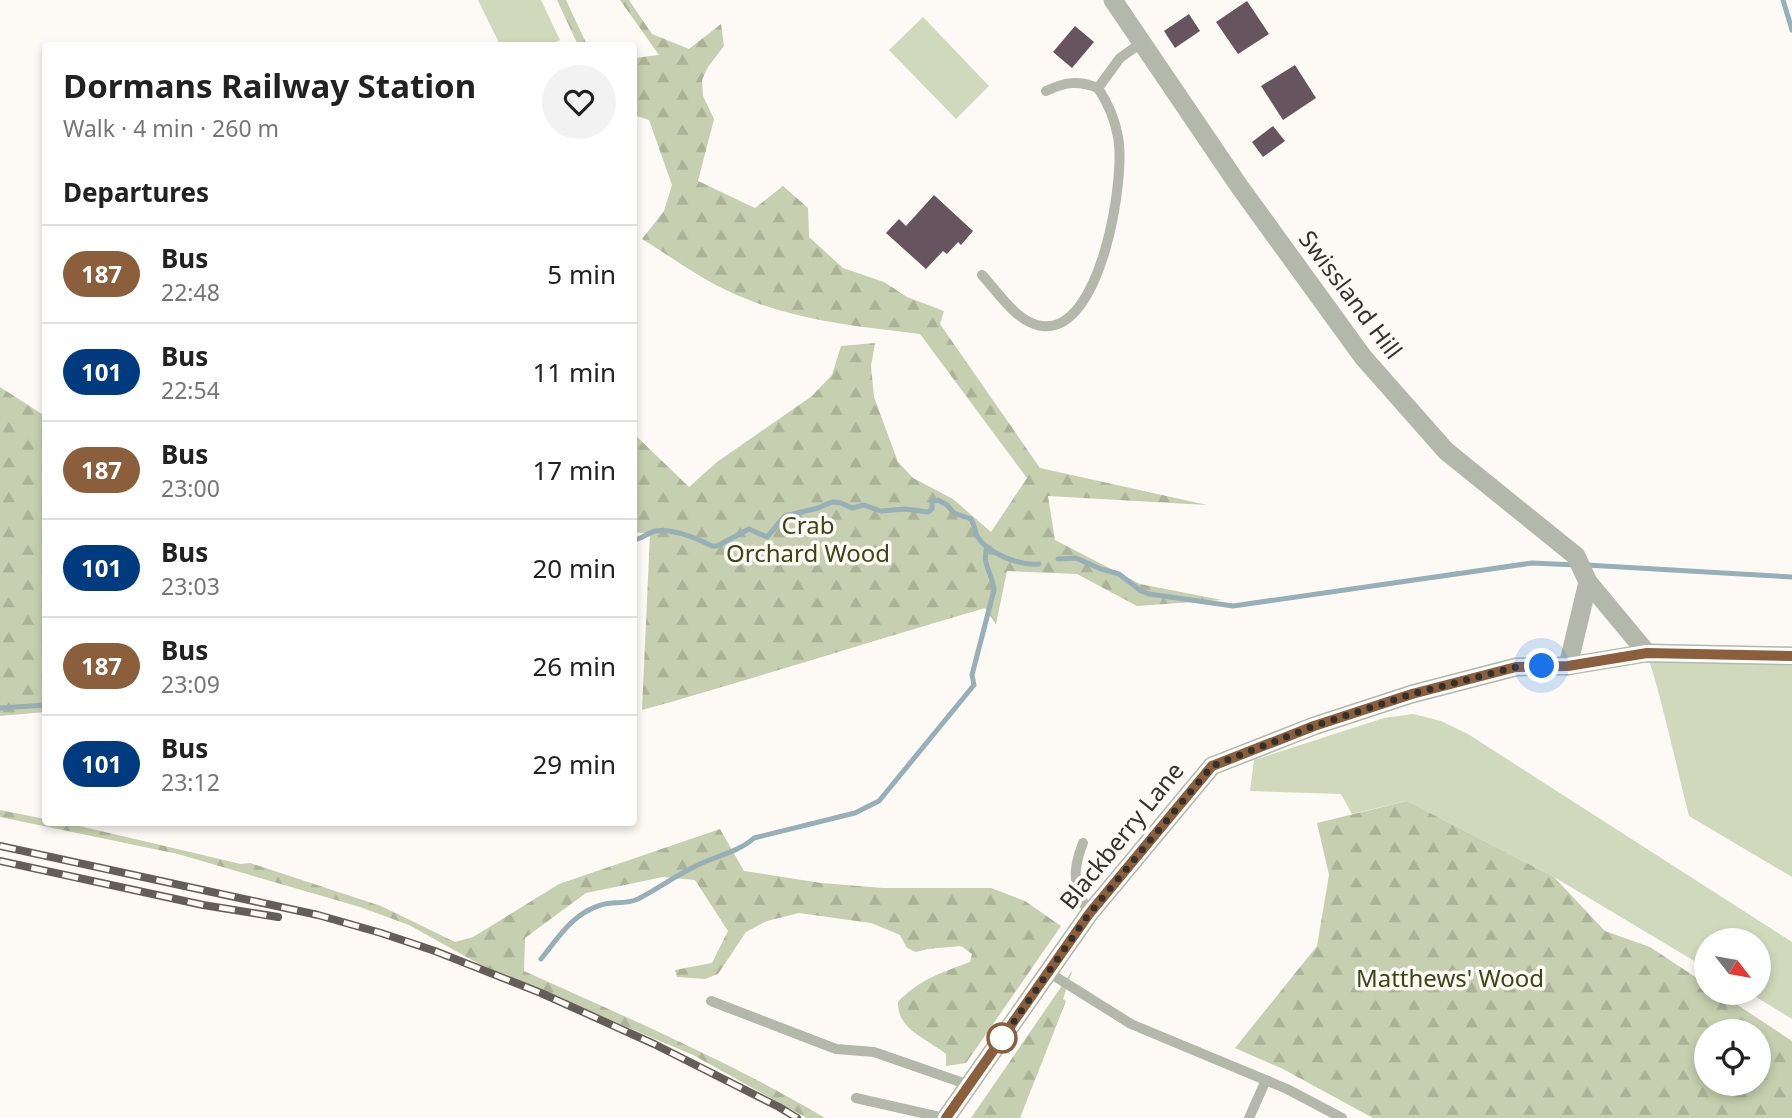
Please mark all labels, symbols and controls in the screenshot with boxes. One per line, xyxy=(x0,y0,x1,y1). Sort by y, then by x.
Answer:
text: Dormans Railway Station xyxy=(63,63,476,108)
button: heart xyxy=(542,65,616,139)
text: Walk · 4 min · 260 m xyxy=(63,112,279,144)
text: Departures xyxy=(63,174,209,210)
street label: Swissland Hill xyxy=(1292,223,1410,365)
text: Bus xyxy=(161,240,208,276)
text: 5 min xyxy=(547,256,616,292)
text: 187 xyxy=(81,257,122,290)
text: 22:48 xyxy=(161,276,220,308)
text: Bus xyxy=(161,338,208,374)
text: 11 min xyxy=(532,354,616,390)
text: 101 xyxy=(81,355,122,388)
text: 22:54 xyxy=(161,374,220,406)
text: Bus xyxy=(161,436,208,472)
text: 17 min xyxy=(532,452,616,488)
text: 187 xyxy=(81,453,122,486)
text: 23:00 xyxy=(161,472,220,504)
park label: Crab Orchard Wood xyxy=(726,508,890,569)
text: Bus xyxy=(161,534,208,570)
text: 20 min xyxy=(532,550,616,586)
text: 101 xyxy=(81,551,122,584)
text: 23:03 xyxy=(161,570,220,602)
text: Bus xyxy=(161,632,208,668)
text: 26 min xyxy=(532,648,616,684)
your location xyxy=(1524,648,1559,683)
text: 187 xyxy=(81,649,122,682)
text: 23:09 xyxy=(161,668,220,700)
text: Bus xyxy=(161,730,208,766)
text: 29 min xyxy=(532,746,616,782)
text: 101 xyxy=(81,747,122,780)
street label: Blackberry Lane xyxy=(1051,754,1190,916)
text: 23:12 xyxy=(161,766,220,798)
north arrow xyxy=(1694,928,1771,1004)
map controls xyxy=(1694,928,1771,1096)
park label: Matthews' Wood xyxy=(1356,961,1544,994)
button: locate xyxy=(1694,1019,1771,1096)
unlabelled marker xyxy=(987,1023,1017,1053)

